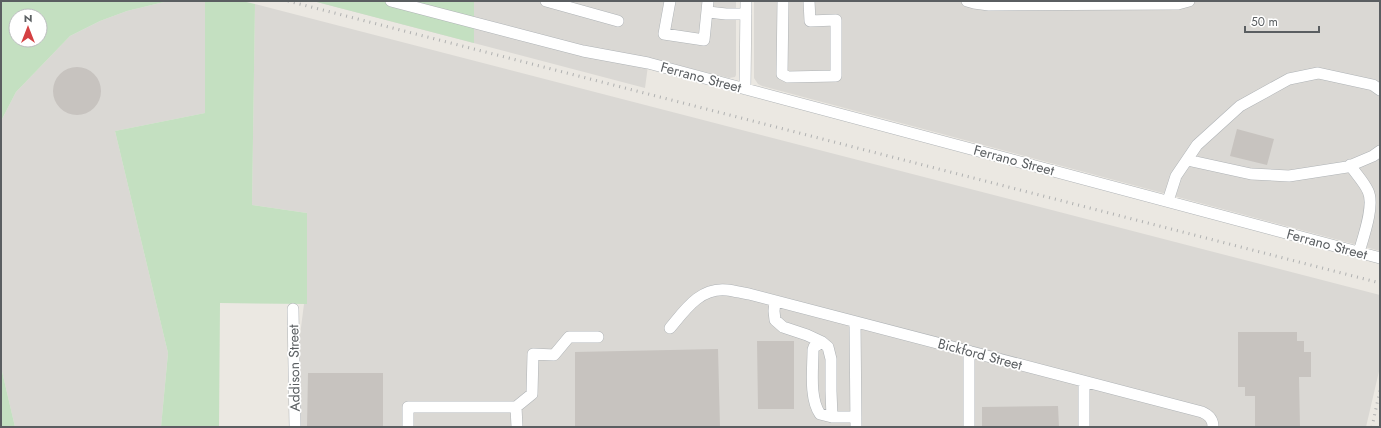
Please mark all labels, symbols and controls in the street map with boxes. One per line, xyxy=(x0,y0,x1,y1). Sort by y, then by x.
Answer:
north arrow xyxy=(8,8,48,48)
scale bar xyxy=(1245,8,1319,34)
text: N xyxy=(24,10,32,26)
text: 50 m xyxy=(1251,13,1278,31)
street label: Ferrano Street xyxy=(658,57,744,98)
street label: Ferrano Street xyxy=(971,140,1057,181)
street label: Ferrano Street xyxy=(1284,224,1370,265)
street label: Addison Street xyxy=(283,324,305,412)
street label: Bickford Street xyxy=(936,333,1025,375)

